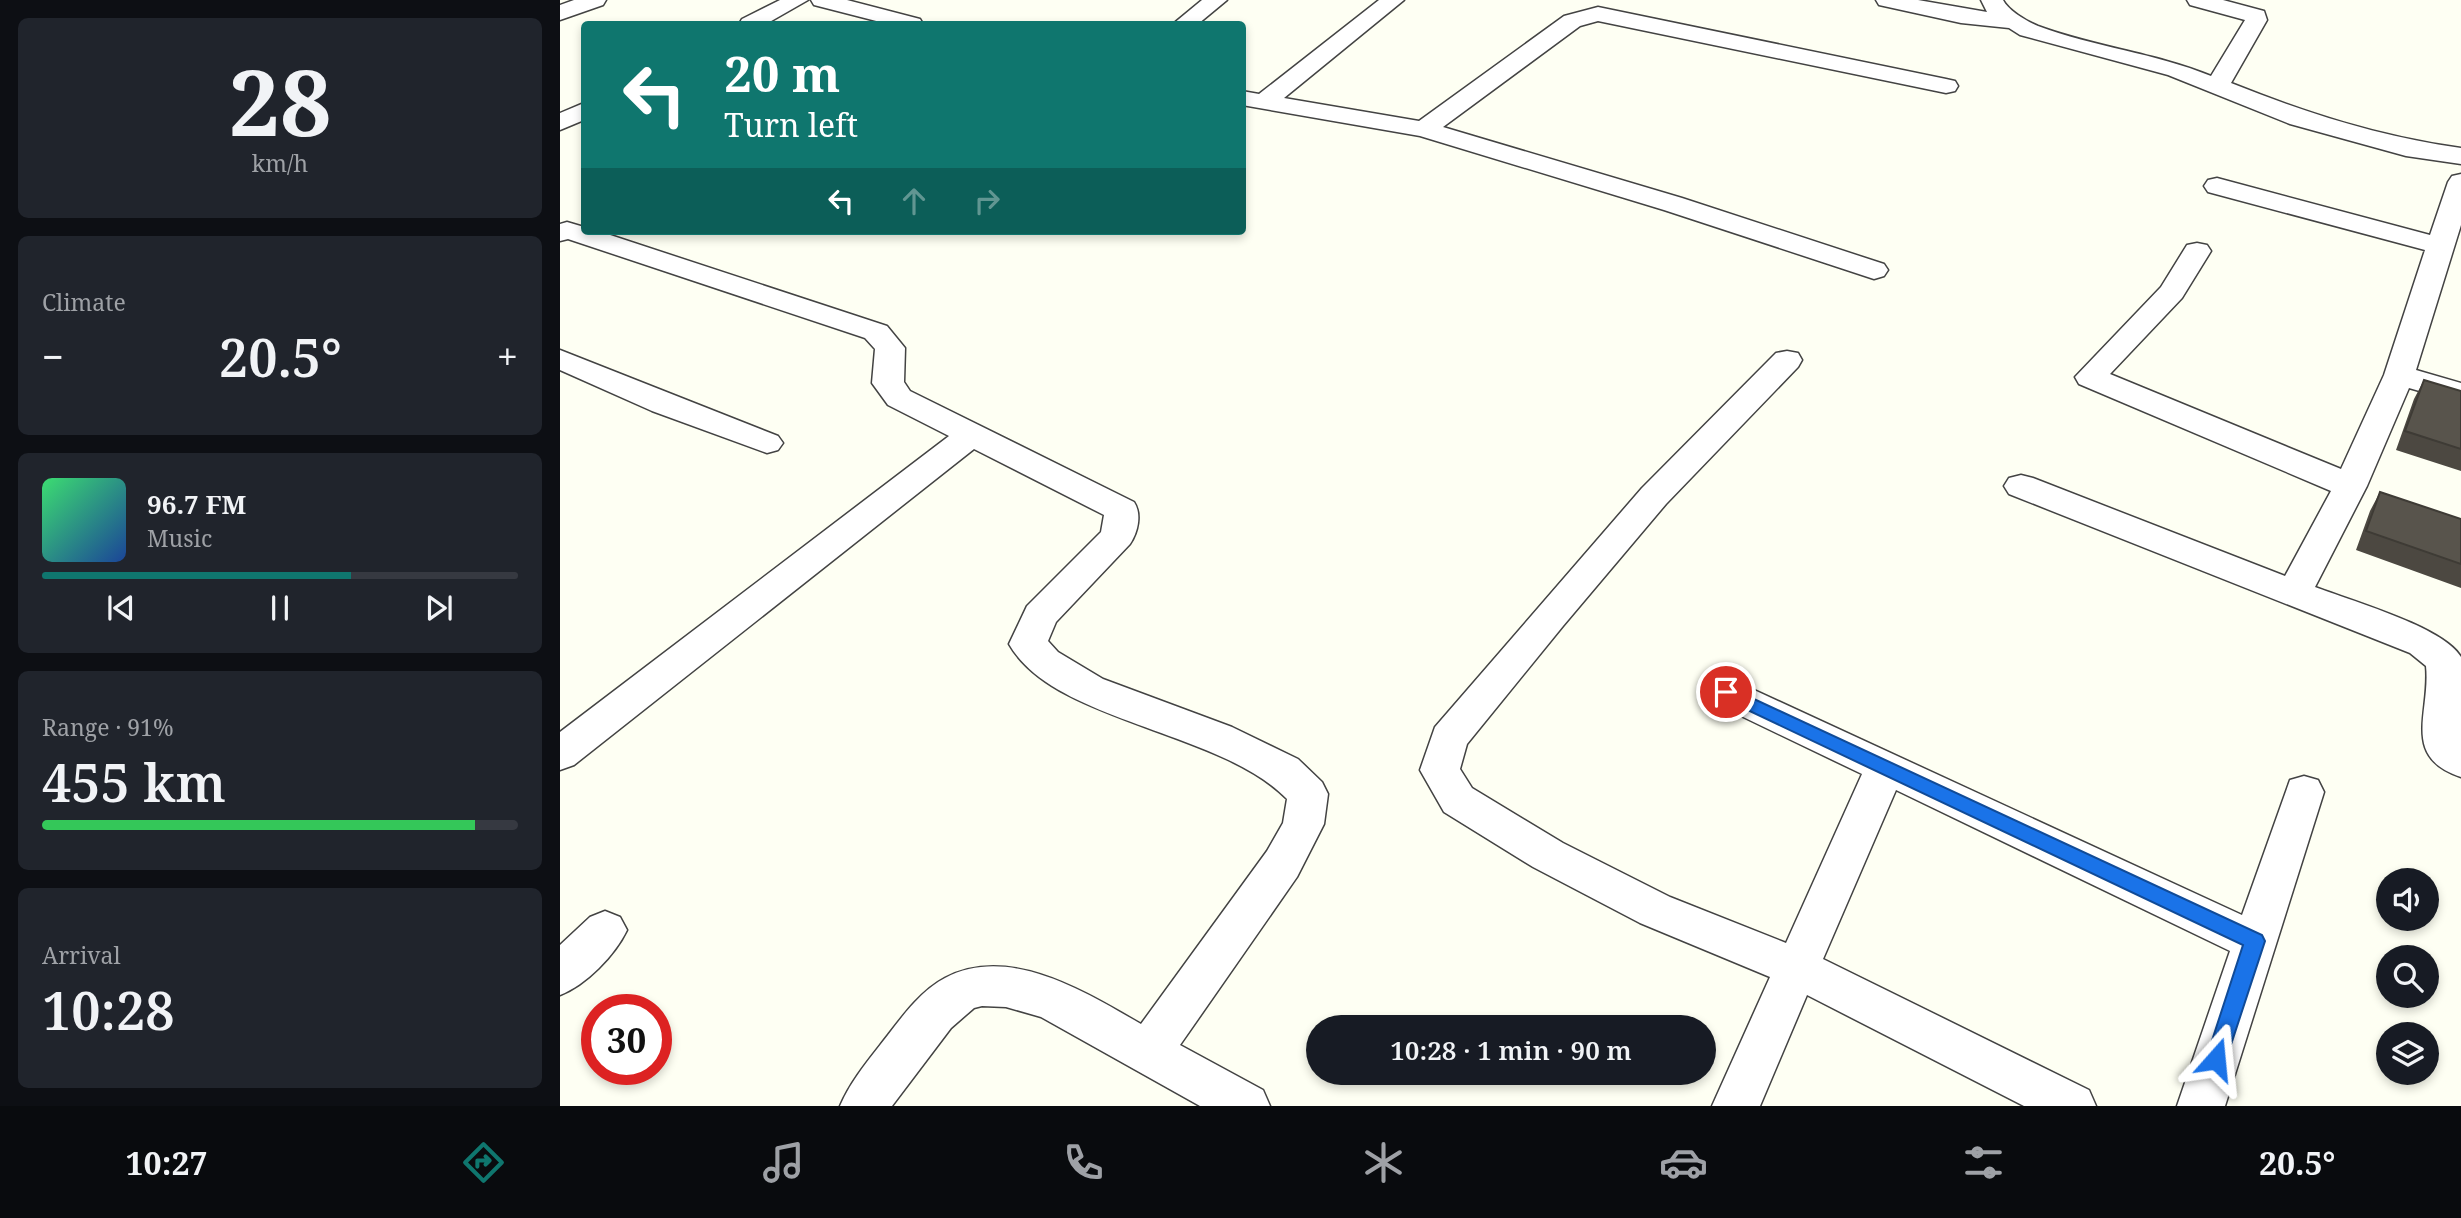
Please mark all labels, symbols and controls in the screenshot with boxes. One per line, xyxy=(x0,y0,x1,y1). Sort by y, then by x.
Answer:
text: 28 xyxy=(229,39,331,163)
text: 20 m xyxy=(724,40,840,106)
icon: left xyxy=(609,49,700,140)
text: Turn left xyxy=(724,103,858,146)
text: km/h xyxy=(252,147,308,179)
icon: left xyxy=(822,182,860,220)
icon: ahead xyxy=(895,182,933,220)
icon: right xyxy=(968,182,1006,220)
text: Climate xyxy=(42,286,126,318)
text: 20.5° xyxy=(219,321,342,392)
text: − xyxy=(42,330,64,382)
text: + xyxy=(497,330,518,382)
text: 96.7 FM xyxy=(147,486,246,522)
text: Music xyxy=(147,522,212,554)
icon: previous xyxy=(102,589,140,627)
icon: pause xyxy=(261,589,299,627)
icon: next xyxy=(420,589,458,627)
pin xyxy=(1696,662,1756,722)
icon: arrive xyxy=(1707,673,1745,711)
text: Range · 91% xyxy=(42,711,174,743)
text: 455 km xyxy=(42,746,226,817)
map controls xyxy=(2376,868,2439,1085)
button: sound xyxy=(2376,868,2439,931)
text: Arrival xyxy=(42,939,121,971)
button: search xyxy=(2376,945,2439,1008)
text: 10:28 xyxy=(42,974,175,1045)
speed limit sign: 30 xyxy=(581,994,672,1085)
position arrow xyxy=(2179,1022,2253,1096)
button: layers xyxy=(2376,1022,2439,1085)
text: 10:28 · 1 min · 90 m xyxy=(1390,1032,1632,1068)
icon: directions xyxy=(459,1138,508,1187)
icon: music xyxy=(759,1138,808,1187)
icon: phone xyxy=(1059,1138,1108,1187)
icon: climate xyxy=(1359,1138,1408,1187)
icon: car xyxy=(1659,1138,1708,1187)
icon: filters xyxy=(1959,1138,2008,1187)
text: 10:27 xyxy=(126,1141,208,1184)
text: 20.5° xyxy=(2259,1141,2335,1184)

